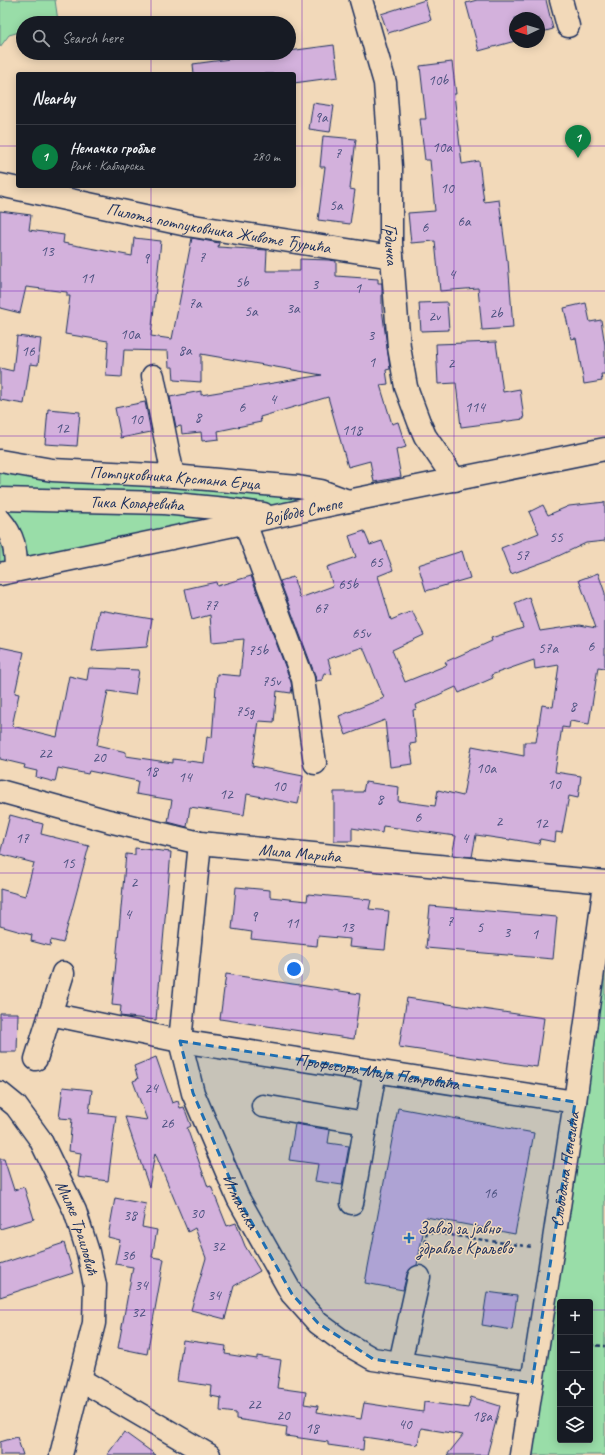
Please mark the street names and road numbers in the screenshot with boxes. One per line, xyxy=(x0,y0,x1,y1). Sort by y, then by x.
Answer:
street label: Пилота потпуковника Животе Ђурића xyxy=(105,198,334,258)
street label: Грдичка xyxy=(380,224,403,267)
street label: Потпуковника Крсмана Ерца xyxy=(89,461,262,494)
street label: Тика Коларевића xyxy=(90,491,186,516)
street label: Војводе Степе xyxy=(261,492,345,529)
street label: Мила Марића xyxy=(258,838,344,867)
street label: Професора Мија Петровића xyxy=(295,1049,463,1095)
street label: Слободана Пенезића xyxy=(546,1109,584,1228)
street label: Игманска xyxy=(218,1171,264,1233)
street label: Милке Траиловић xyxy=(51,1177,103,1277)

